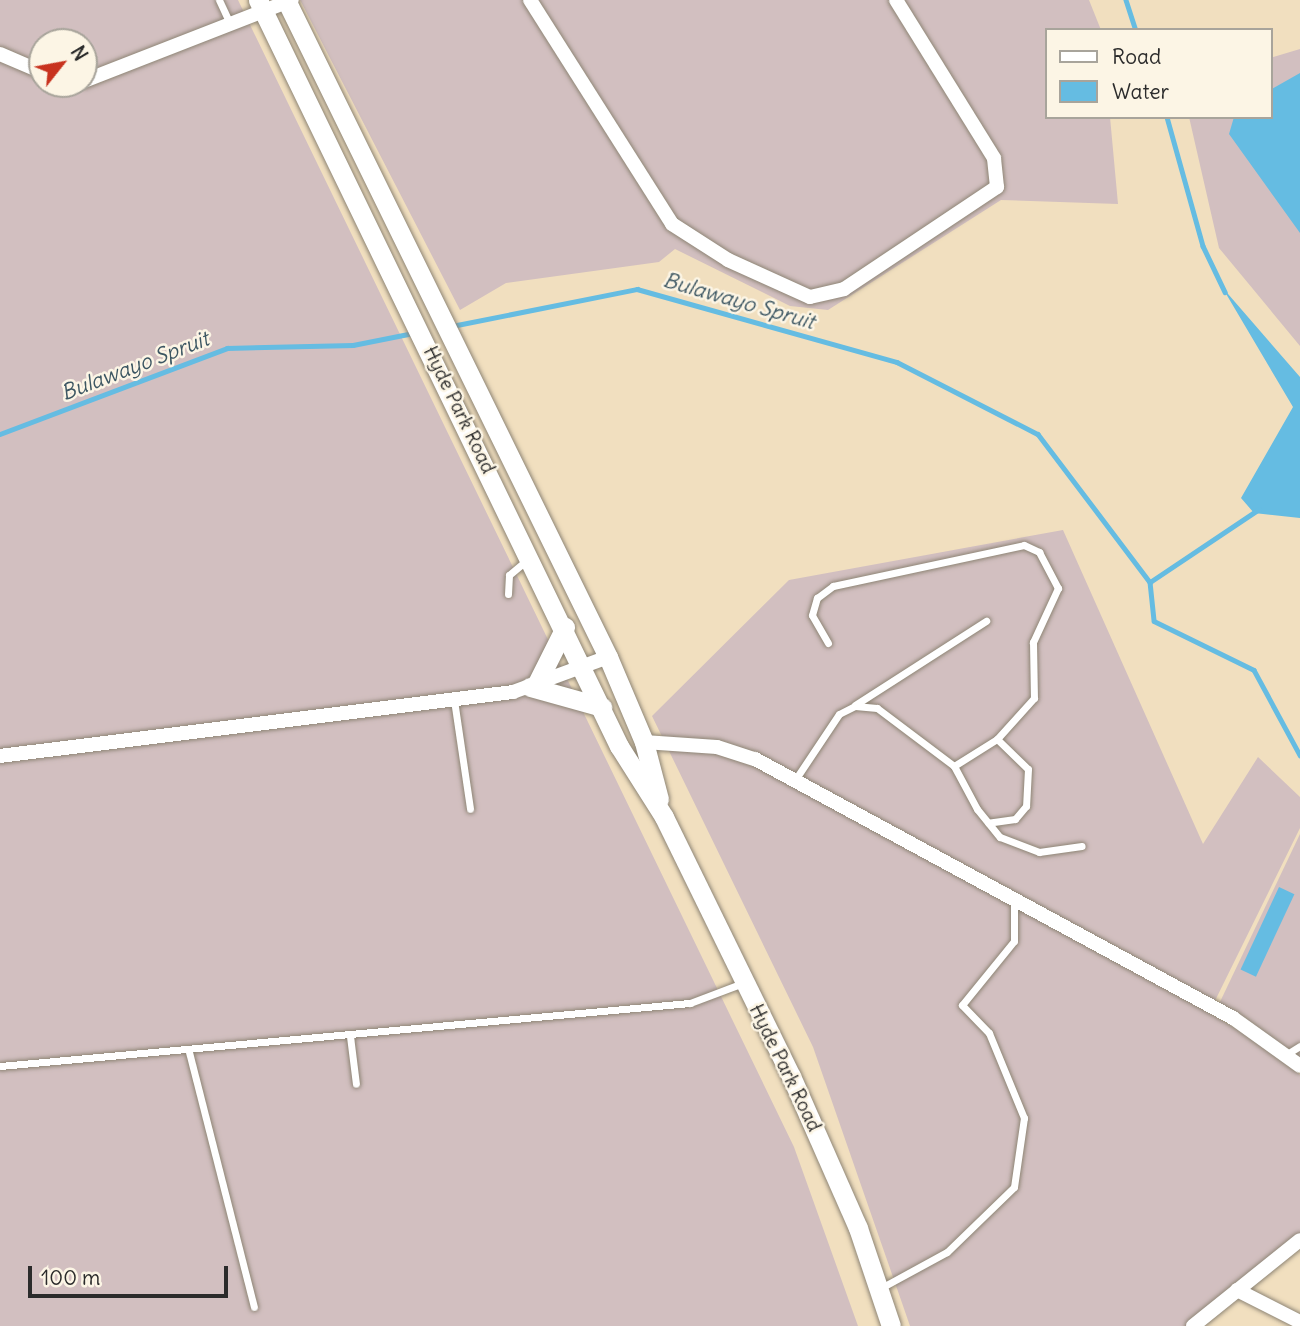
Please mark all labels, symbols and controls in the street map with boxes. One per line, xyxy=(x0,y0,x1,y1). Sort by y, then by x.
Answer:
north arrow xyxy=(28,28,98,98)
legend xyxy=(1044,28,1272,119)
text: N xyxy=(66,41,93,65)
text: Road xyxy=(1112,43,1161,70)
text: Water xyxy=(1112,78,1169,105)
water label: Bulawayo Spruit xyxy=(661,267,817,335)
water label: Bulawayo Spruit xyxy=(58,326,212,406)
street label: Hyde Park Road xyxy=(418,343,500,477)
street label: Hyde Park Road xyxy=(744,1001,826,1135)
scale bar xyxy=(32,1252,231,1296)
text: 100 m xyxy=(41,1264,100,1291)

